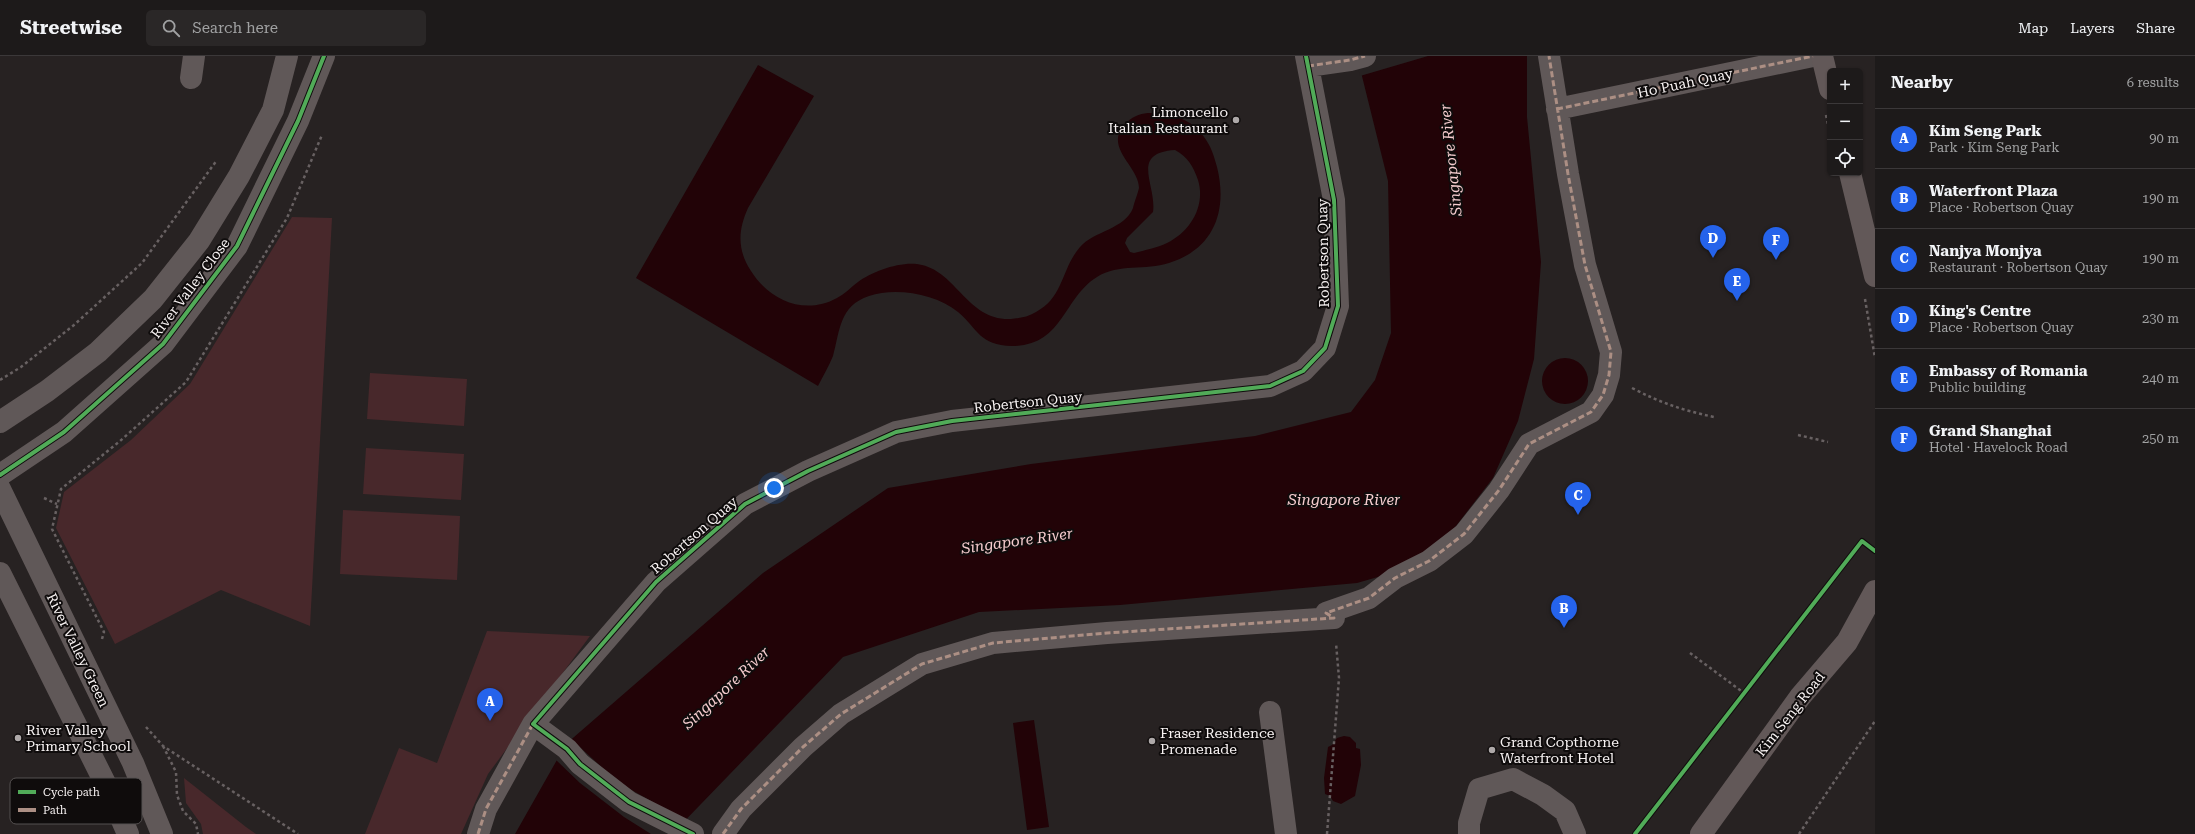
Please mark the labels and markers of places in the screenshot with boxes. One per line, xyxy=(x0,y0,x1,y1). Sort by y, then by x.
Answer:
place label: Limoncello Italian Restaurant xyxy=(1108,104,1228,136)
marker: Limoncello Italian Restaurant xyxy=(1231,115,1241,125)
pin: D xyxy=(1700,225,1726,258)
pin: F xyxy=(1763,227,1789,260)
pin: E xyxy=(1724,268,1750,301)
pin: C xyxy=(1565,482,1591,515)
pin: B xyxy=(1551,595,1577,628)
pin: A xyxy=(477,688,503,721)
place label: River Valley Primary School xyxy=(26,722,131,754)
place label: Fraser Residence Promenade xyxy=(1160,725,1275,757)
marker: River Valley Primary School xyxy=(13,733,23,743)
place label: Grand Copthorne Waterfront Hotel xyxy=(1500,734,1619,766)
marker: Fraser Residence Promenade xyxy=(1147,736,1157,746)
marker: Grand Copthorne Waterfront Hotel xyxy=(1487,745,1497,755)

